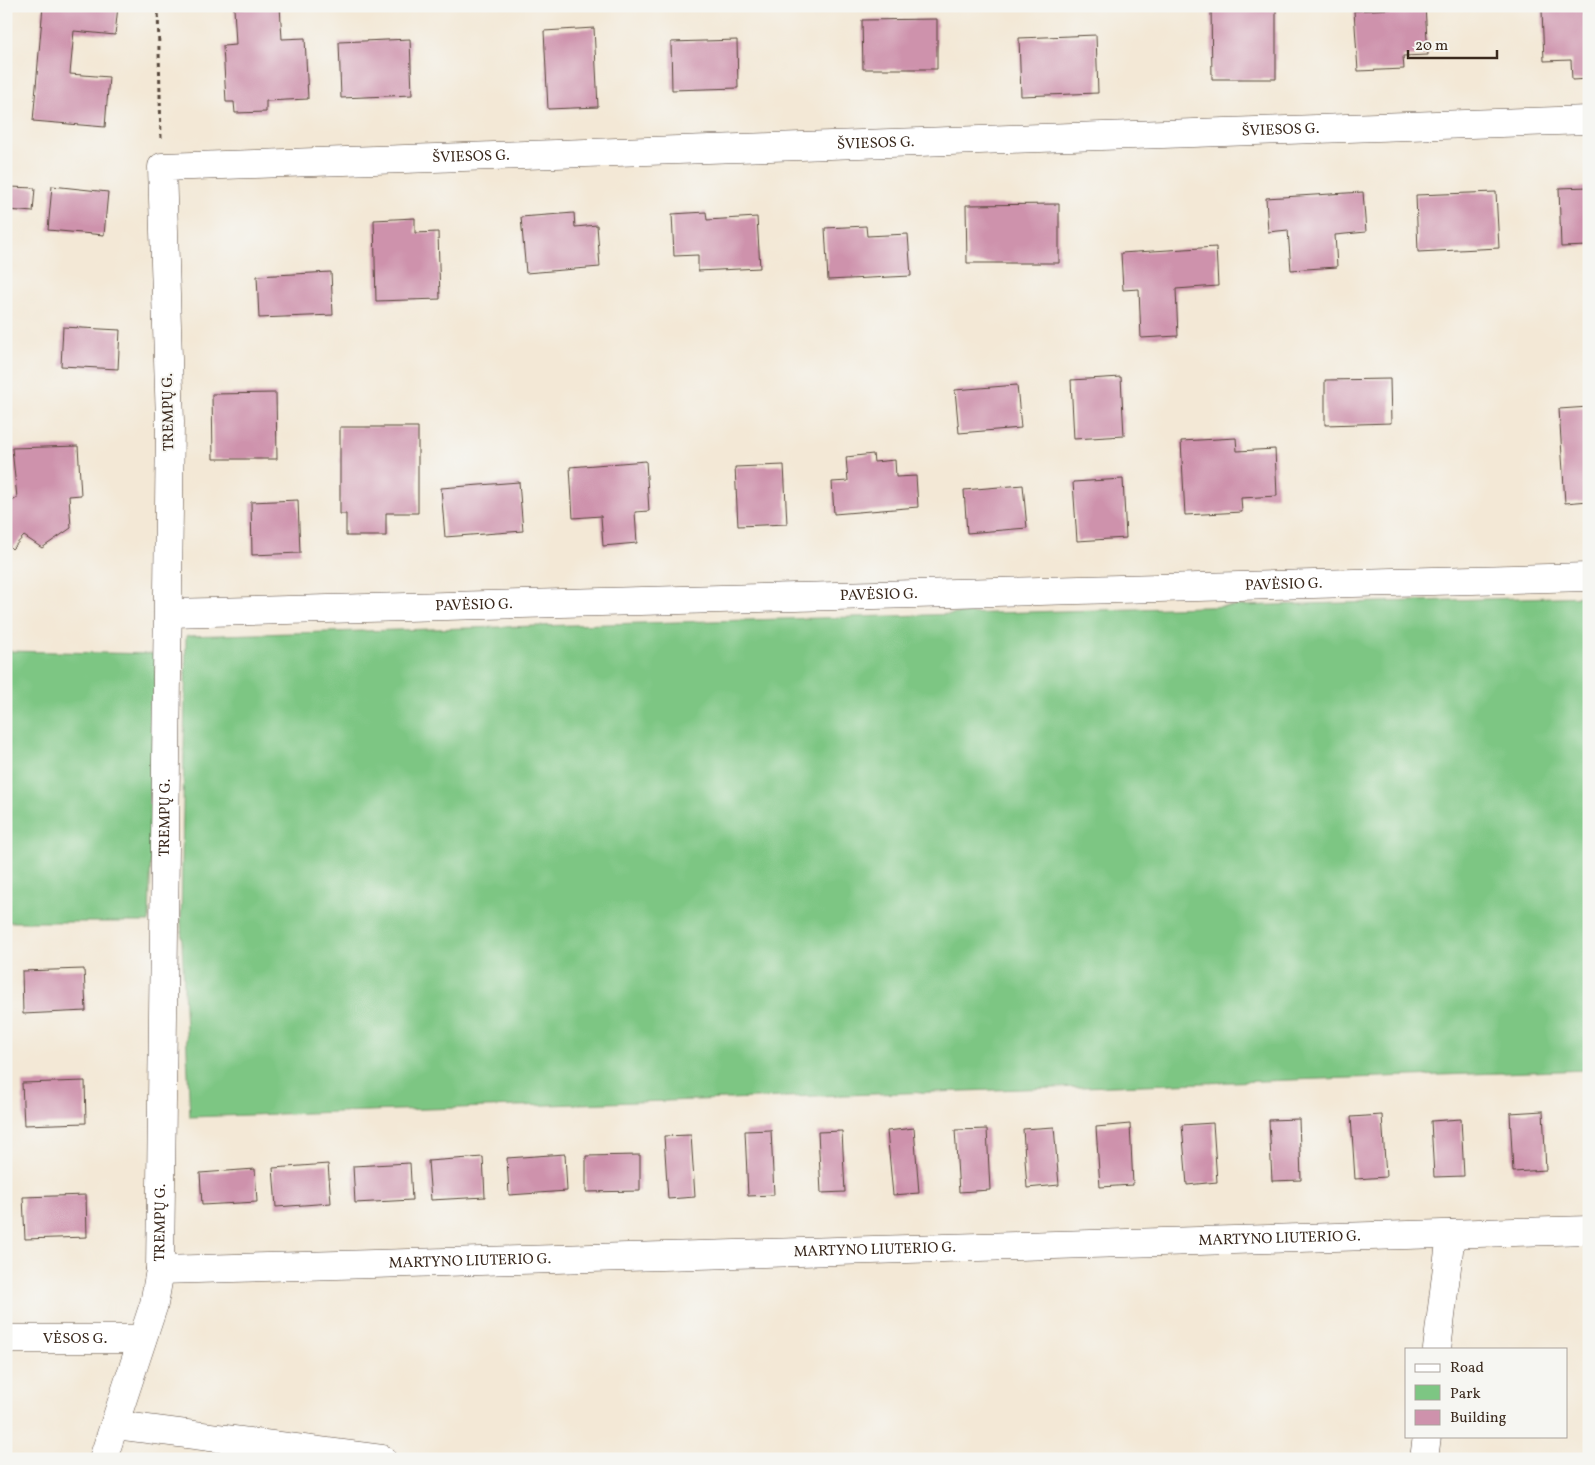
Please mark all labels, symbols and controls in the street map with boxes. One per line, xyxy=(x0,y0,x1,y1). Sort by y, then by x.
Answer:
scale bar xyxy=(1408,28,1496,60)
text: 20 m xyxy=(1415,36,1448,57)
street label: ŠVIESOS G. xyxy=(1241,118,1320,142)
street label: ŠVIESOS G. xyxy=(837,132,915,155)
street label: ŠVIESOS G. xyxy=(432,145,510,169)
street label: TREMPŲ G. xyxy=(158,373,180,451)
street label: PAVĖSIO G. xyxy=(1245,573,1323,596)
street label: PAVĖSIO G. xyxy=(840,584,918,606)
street label: PAVĖSIO G. xyxy=(435,594,513,617)
street label: TREMPŲ G. xyxy=(154,779,176,857)
street label: TREMPŲ G. xyxy=(150,1184,172,1262)
street label: MARTYNO LIUTERIO G. xyxy=(1198,1226,1361,1251)
street label: MARTYNO LIUTERIO G. xyxy=(793,1237,956,1263)
street label: MARTYNO LIUTERIO G. xyxy=(388,1249,551,1274)
street label: VĖSOS G. xyxy=(43,1329,107,1350)
legend xyxy=(1405,1348,1568,1438)
text: Road xyxy=(1450,1358,1484,1379)
text: Park xyxy=(1450,1384,1481,1405)
text: Building xyxy=(1450,1408,1507,1429)

